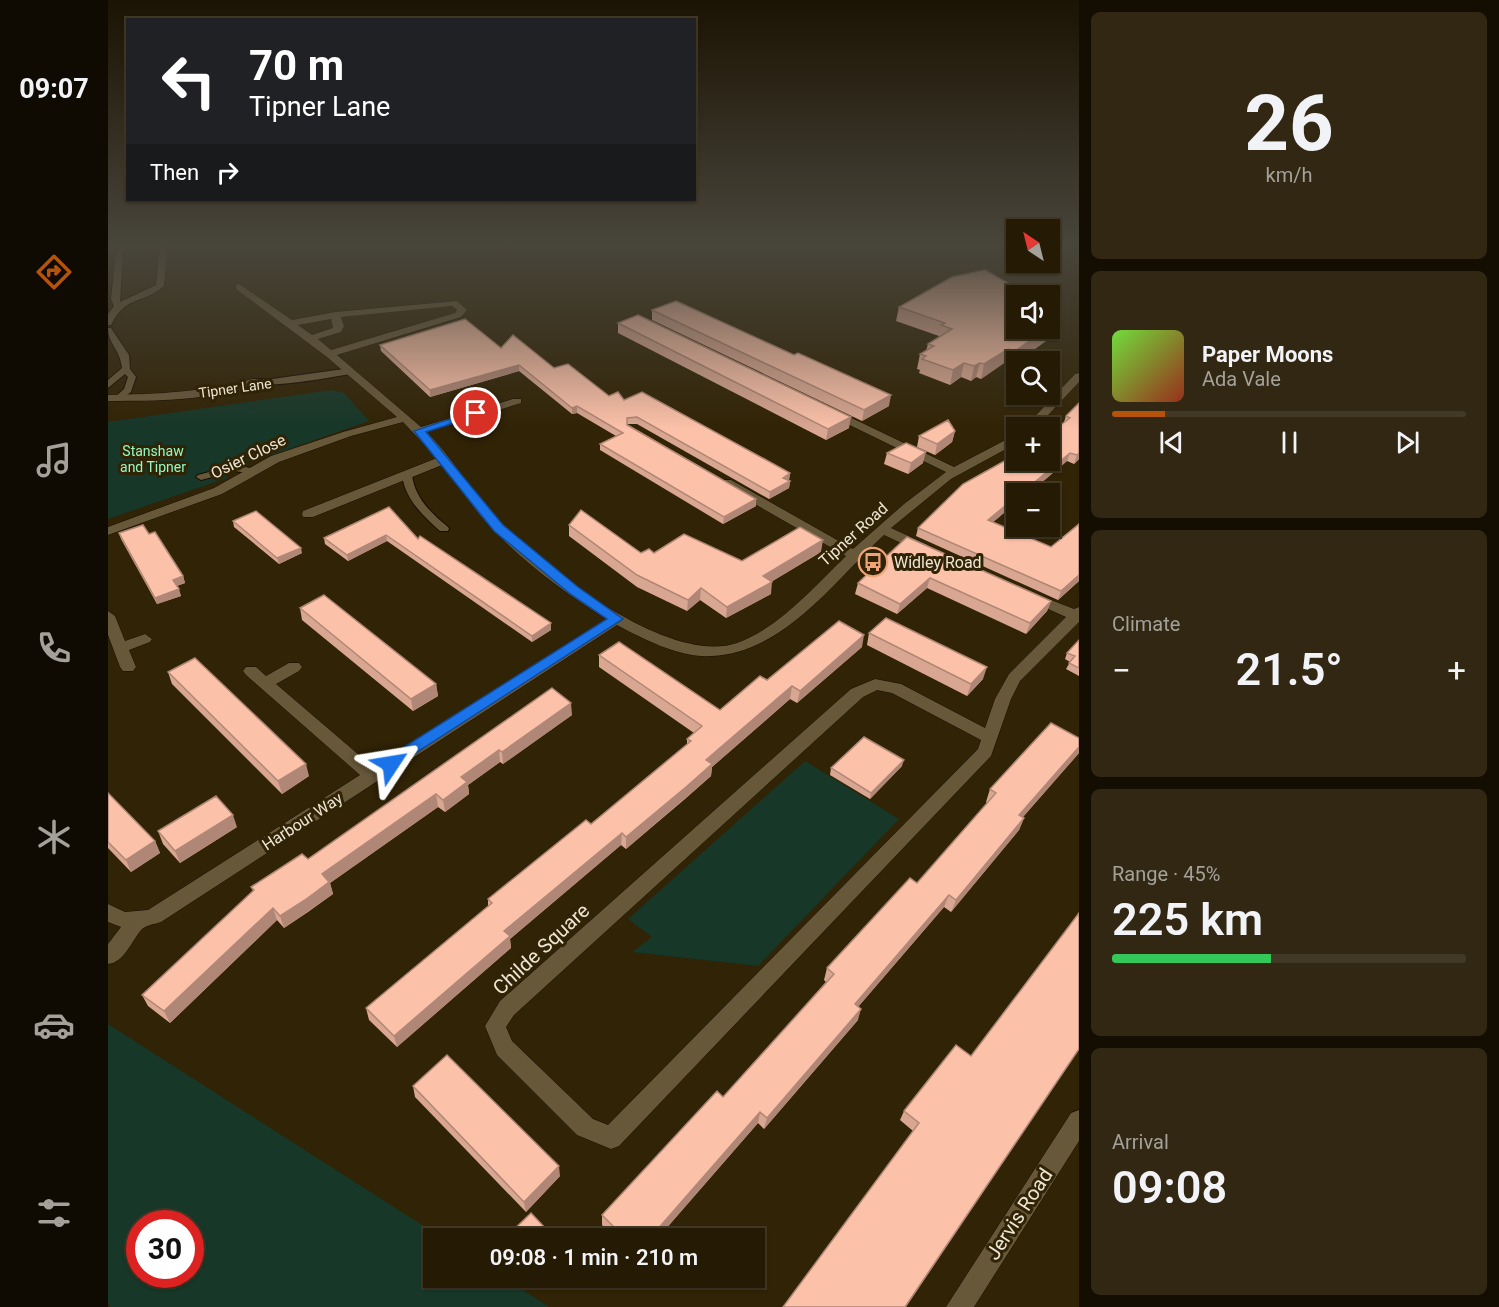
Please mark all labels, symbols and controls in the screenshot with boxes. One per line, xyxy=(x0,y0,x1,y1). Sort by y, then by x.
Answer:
text: 70 m xyxy=(249,41,344,90)
icon: left xyxy=(150,42,228,120)
text: 09:07 xyxy=(19,73,89,105)
text: 26 xyxy=(1244,78,1334,169)
text: Tipner Lane xyxy=(249,91,390,123)
icon: right xyxy=(211,156,244,189)
text: Then xyxy=(150,160,199,185)
text: km/h xyxy=(1266,163,1312,187)
north arrow xyxy=(1006,219,1060,273)
map controls xyxy=(1006,219,1060,537)
icon: directions xyxy=(33,251,75,293)
button: sound xyxy=(1006,285,1060,339)
text: Paper Moons xyxy=(1202,342,1333,367)
button: search xyxy=(1006,351,1060,405)
text: Ada Vale xyxy=(1202,367,1281,391)
street label: Tipner Lane xyxy=(198,375,272,401)
pin xyxy=(450,387,501,438)
icon: arrive xyxy=(459,396,492,429)
button: + xyxy=(1006,417,1060,471)
icon: previous xyxy=(1155,426,1188,459)
icon: pause xyxy=(1273,426,1306,459)
icon: next xyxy=(1391,426,1424,459)
street label: Osier Close xyxy=(208,430,289,483)
icon: music xyxy=(33,439,75,481)
park label: Stanshaw and Tipner xyxy=(120,443,186,475)
button: − xyxy=(1006,483,1060,537)
street label: Tipner Road xyxy=(815,499,892,570)
bus stop icon: Widley Road xyxy=(857,546,889,578)
place label: Widley Road xyxy=(894,553,982,572)
text: Climate xyxy=(1112,612,1180,636)
icon: phone xyxy=(33,627,75,669)
text: 21.5° xyxy=(1235,643,1343,696)
text: − xyxy=(1112,651,1131,690)
text: + xyxy=(1447,651,1466,690)
position arrow xyxy=(359,732,423,796)
street label: Harbour Way xyxy=(259,788,346,854)
icon: climate xyxy=(33,816,75,858)
text: Range · 45% xyxy=(1112,862,1220,886)
text: 225 km xyxy=(1112,893,1263,946)
street label: Childe Square xyxy=(488,898,594,1000)
icon: car xyxy=(33,1004,75,1046)
text: Arrival xyxy=(1112,1130,1169,1154)
text: 09:08 xyxy=(1112,1161,1227,1214)
street label: Jervis Road xyxy=(981,1164,1057,1264)
icon: filters xyxy=(33,1192,75,1234)
speed limit sign: 30 xyxy=(126,1210,204,1288)
text: 09:08 · 1 min · 210 m xyxy=(490,1245,698,1270)

